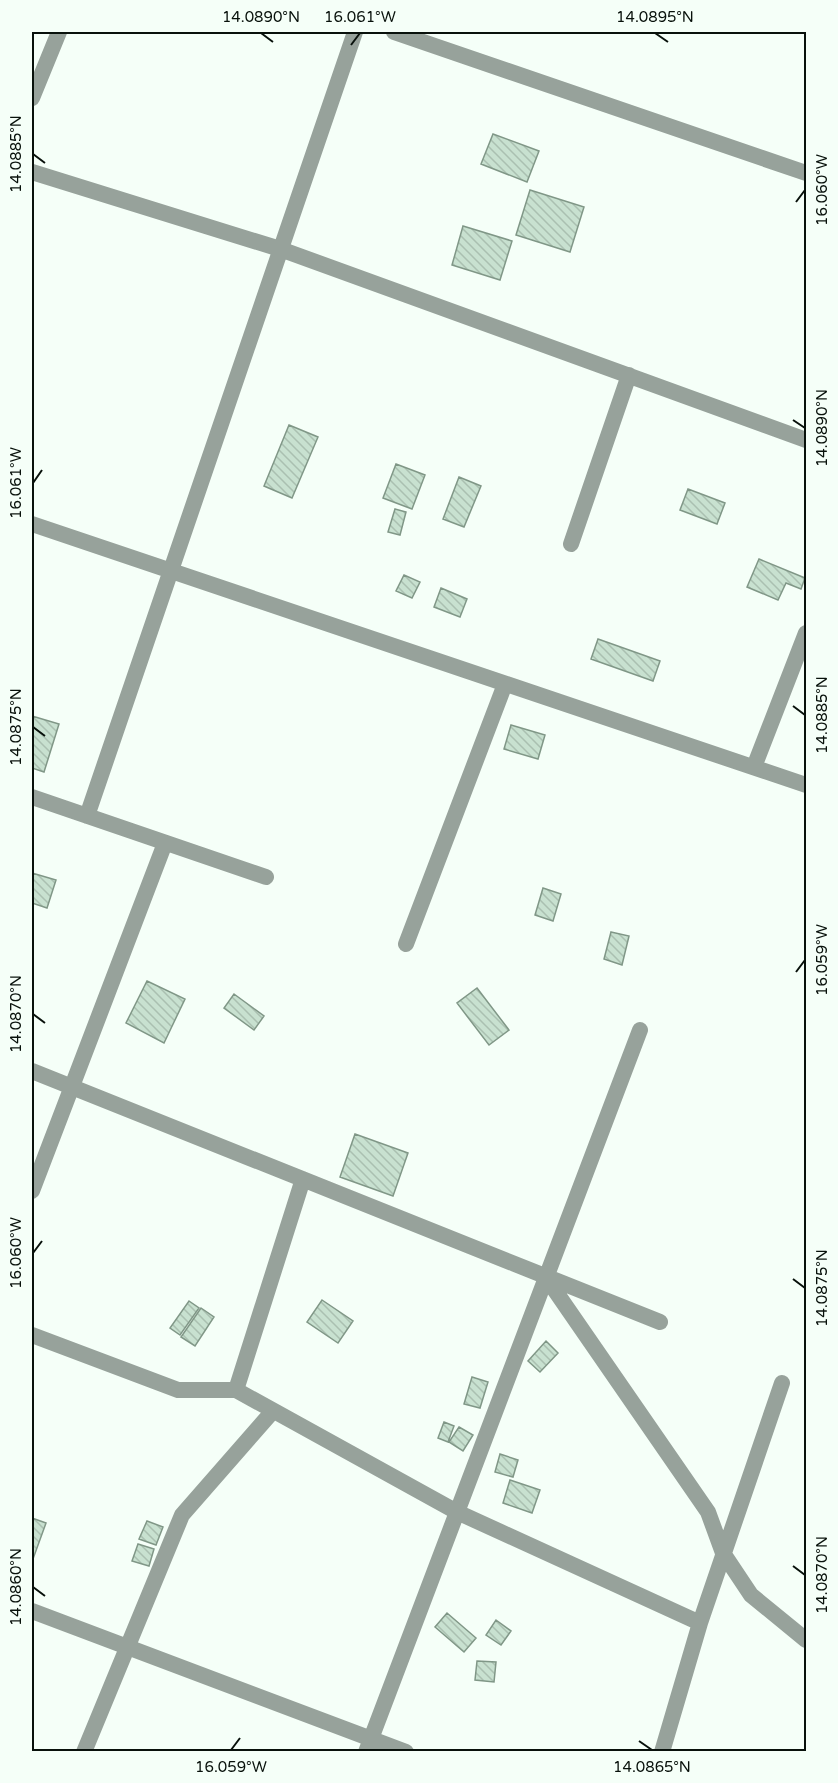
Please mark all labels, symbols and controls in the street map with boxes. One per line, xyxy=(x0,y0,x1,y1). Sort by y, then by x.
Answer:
text: 14.0890°N xyxy=(222,8,300,26)
text: 16.061°W xyxy=(324,8,396,26)
text: 14.0895°N xyxy=(616,8,694,26)
text: 14.0885°N xyxy=(7,115,25,193)
text: 16.060°W xyxy=(813,154,831,226)
text: 14.0890°N xyxy=(813,389,831,467)
text: 16.061°W xyxy=(7,447,25,519)
text: 14.0885°N xyxy=(813,676,831,754)
text: 14.0875°N xyxy=(7,688,25,766)
text: 16.059°W xyxy=(813,924,831,996)
text: 14.0870°N xyxy=(7,975,25,1053)
text: 16.060°W xyxy=(7,1217,25,1289)
text: 14.0875°N xyxy=(813,1249,831,1327)
text: 14.0870°N xyxy=(813,1536,831,1614)
text: 14.0860°N xyxy=(7,1548,25,1626)
text: 16.059°W xyxy=(195,1758,267,1776)
text: 14.0865°N xyxy=(613,1758,691,1776)

